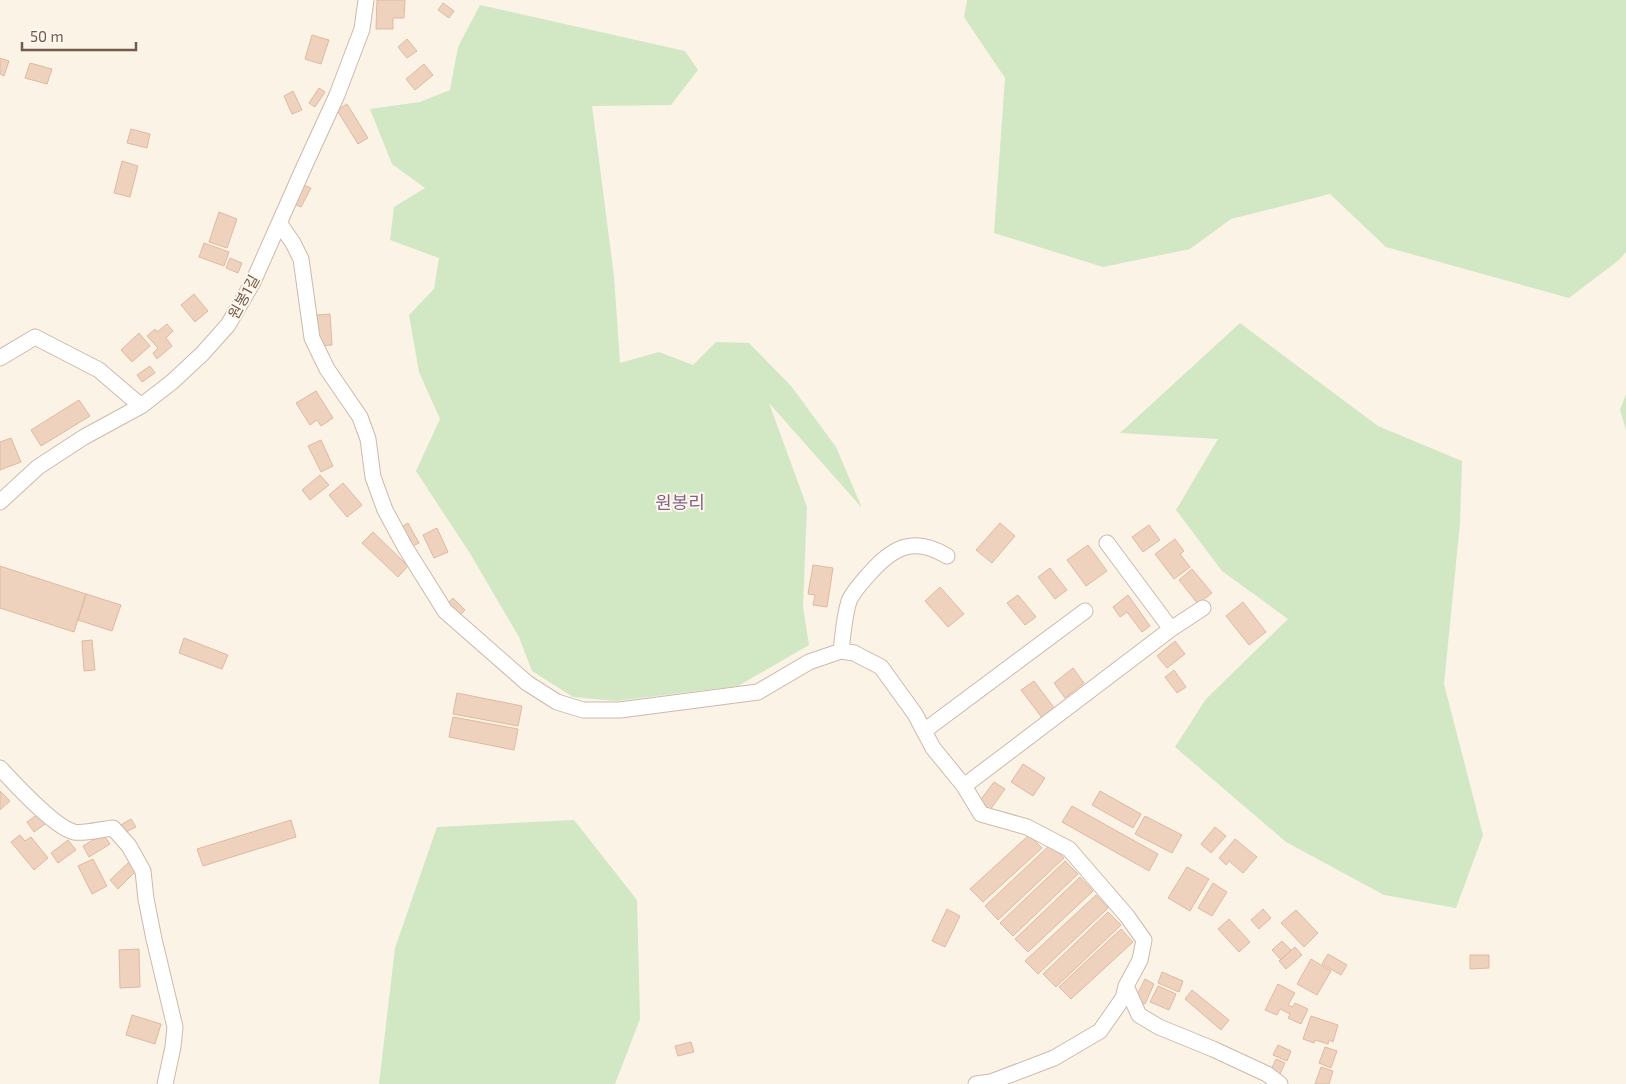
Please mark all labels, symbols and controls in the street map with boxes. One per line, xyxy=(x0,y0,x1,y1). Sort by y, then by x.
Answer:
scale bar xyxy=(22,20,136,52)
text: 50 m xyxy=(30,27,64,45)
street label: 원봉1길 xyxy=(224,271,262,322)
district label: 원봉리 xyxy=(655,491,705,513)

